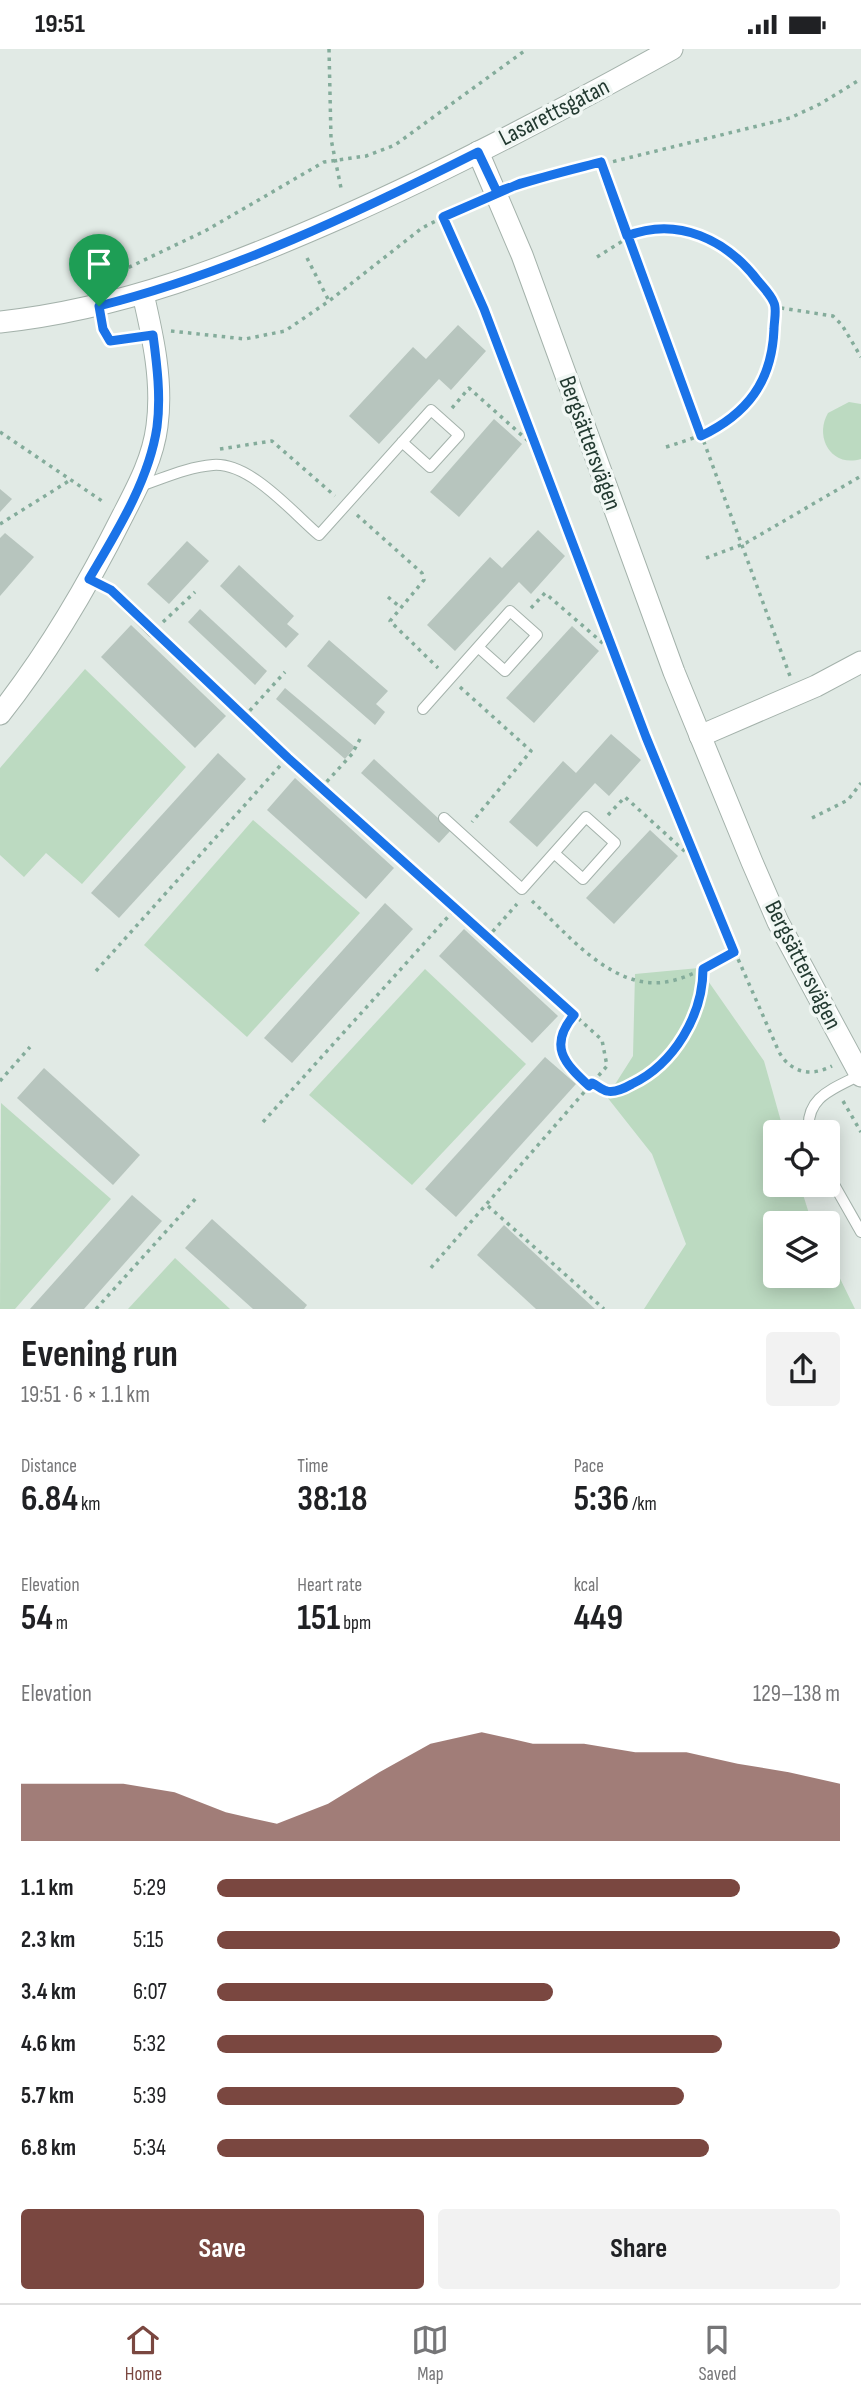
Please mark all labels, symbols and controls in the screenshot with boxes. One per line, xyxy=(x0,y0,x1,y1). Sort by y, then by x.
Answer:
text: 19:51 xyxy=(35,9,85,40)
street label: Lasarettsgatan xyxy=(494,72,614,152)
pin xyxy=(69,234,129,306)
icon: arrive xyxy=(80,245,118,283)
street label: Bergsättersvägen xyxy=(552,372,628,514)
street label: Bergsättersvägen xyxy=(758,896,848,1034)
map controls xyxy=(763,1120,840,1288)
button: locate xyxy=(763,1120,840,1197)
button: layers xyxy=(763,1211,840,1288)
text: Evening run xyxy=(21,1332,178,1377)
button: share xyxy=(766,1332,840,1406)
text: 19:51 · 6 × 1.1 km xyxy=(21,1381,150,1409)
text: Distance xyxy=(21,1455,77,1478)
text: Time xyxy=(297,1455,328,1478)
text: Pace xyxy=(574,1455,604,1478)
text: 6.84 xyxy=(21,1478,78,1521)
text: 38:18 xyxy=(297,1478,368,1521)
text: 5:36 xyxy=(574,1478,629,1521)
text: km xyxy=(78,1493,101,1516)
text: /km xyxy=(629,1493,657,1516)
text: Elevation xyxy=(21,1574,80,1597)
text: Heart rate xyxy=(297,1574,362,1597)
text: kcal xyxy=(574,1574,599,1597)
text: 54 xyxy=(21,1597,53,1640)
text: 151 xyxy=(297,1597,340,1640)
text: 449 xyxy=(574,1597,623,1640)
text: m xyxy=(53,1612,68,1635)
text: bpm xyxy=(340,1612,371,1635)
text: Elevation xyxy=(21,1680,92,1708)
text: 129–138 m xyxy=(753,1680,840,1708)
text: 1.1 km xyxy=(21,1874,74,1902)
text: 5:29 xyxy=(133,1874,166,1902)
text: 2.3 km xyxy=(21,1926,75,1954)
text: 5:15 xyxy=(133,1926,164,1954)
text: 3.4 km xyxy=(21,1978,76,2006)
text: 6:07 xyxy=(133,1978,167,2006)
text: 4.6 km xyxy=(21,2030,76,2058)
text: 5:32 xyxy=(133,2030,166,2058)
text: 5.7 km xyxy=(21,2082,74,2110)
text: 5:39 xyxy=(133,2082,166,2110)
text: 6.8 km xyxy=(21,2134,76,2162)
text: 5:34 xyxy=(133,2134,166,2162)
button: Save xyxy=(21,2209,424,2289)
button: Share xyxy=(438,2209,840,2289)
tab: Home xyxy=(124,2321,162,2386)
tab: Map xyxy=(411,2321,449,2386)
tab: Saved xyxy=(698,2321,737,2386)

